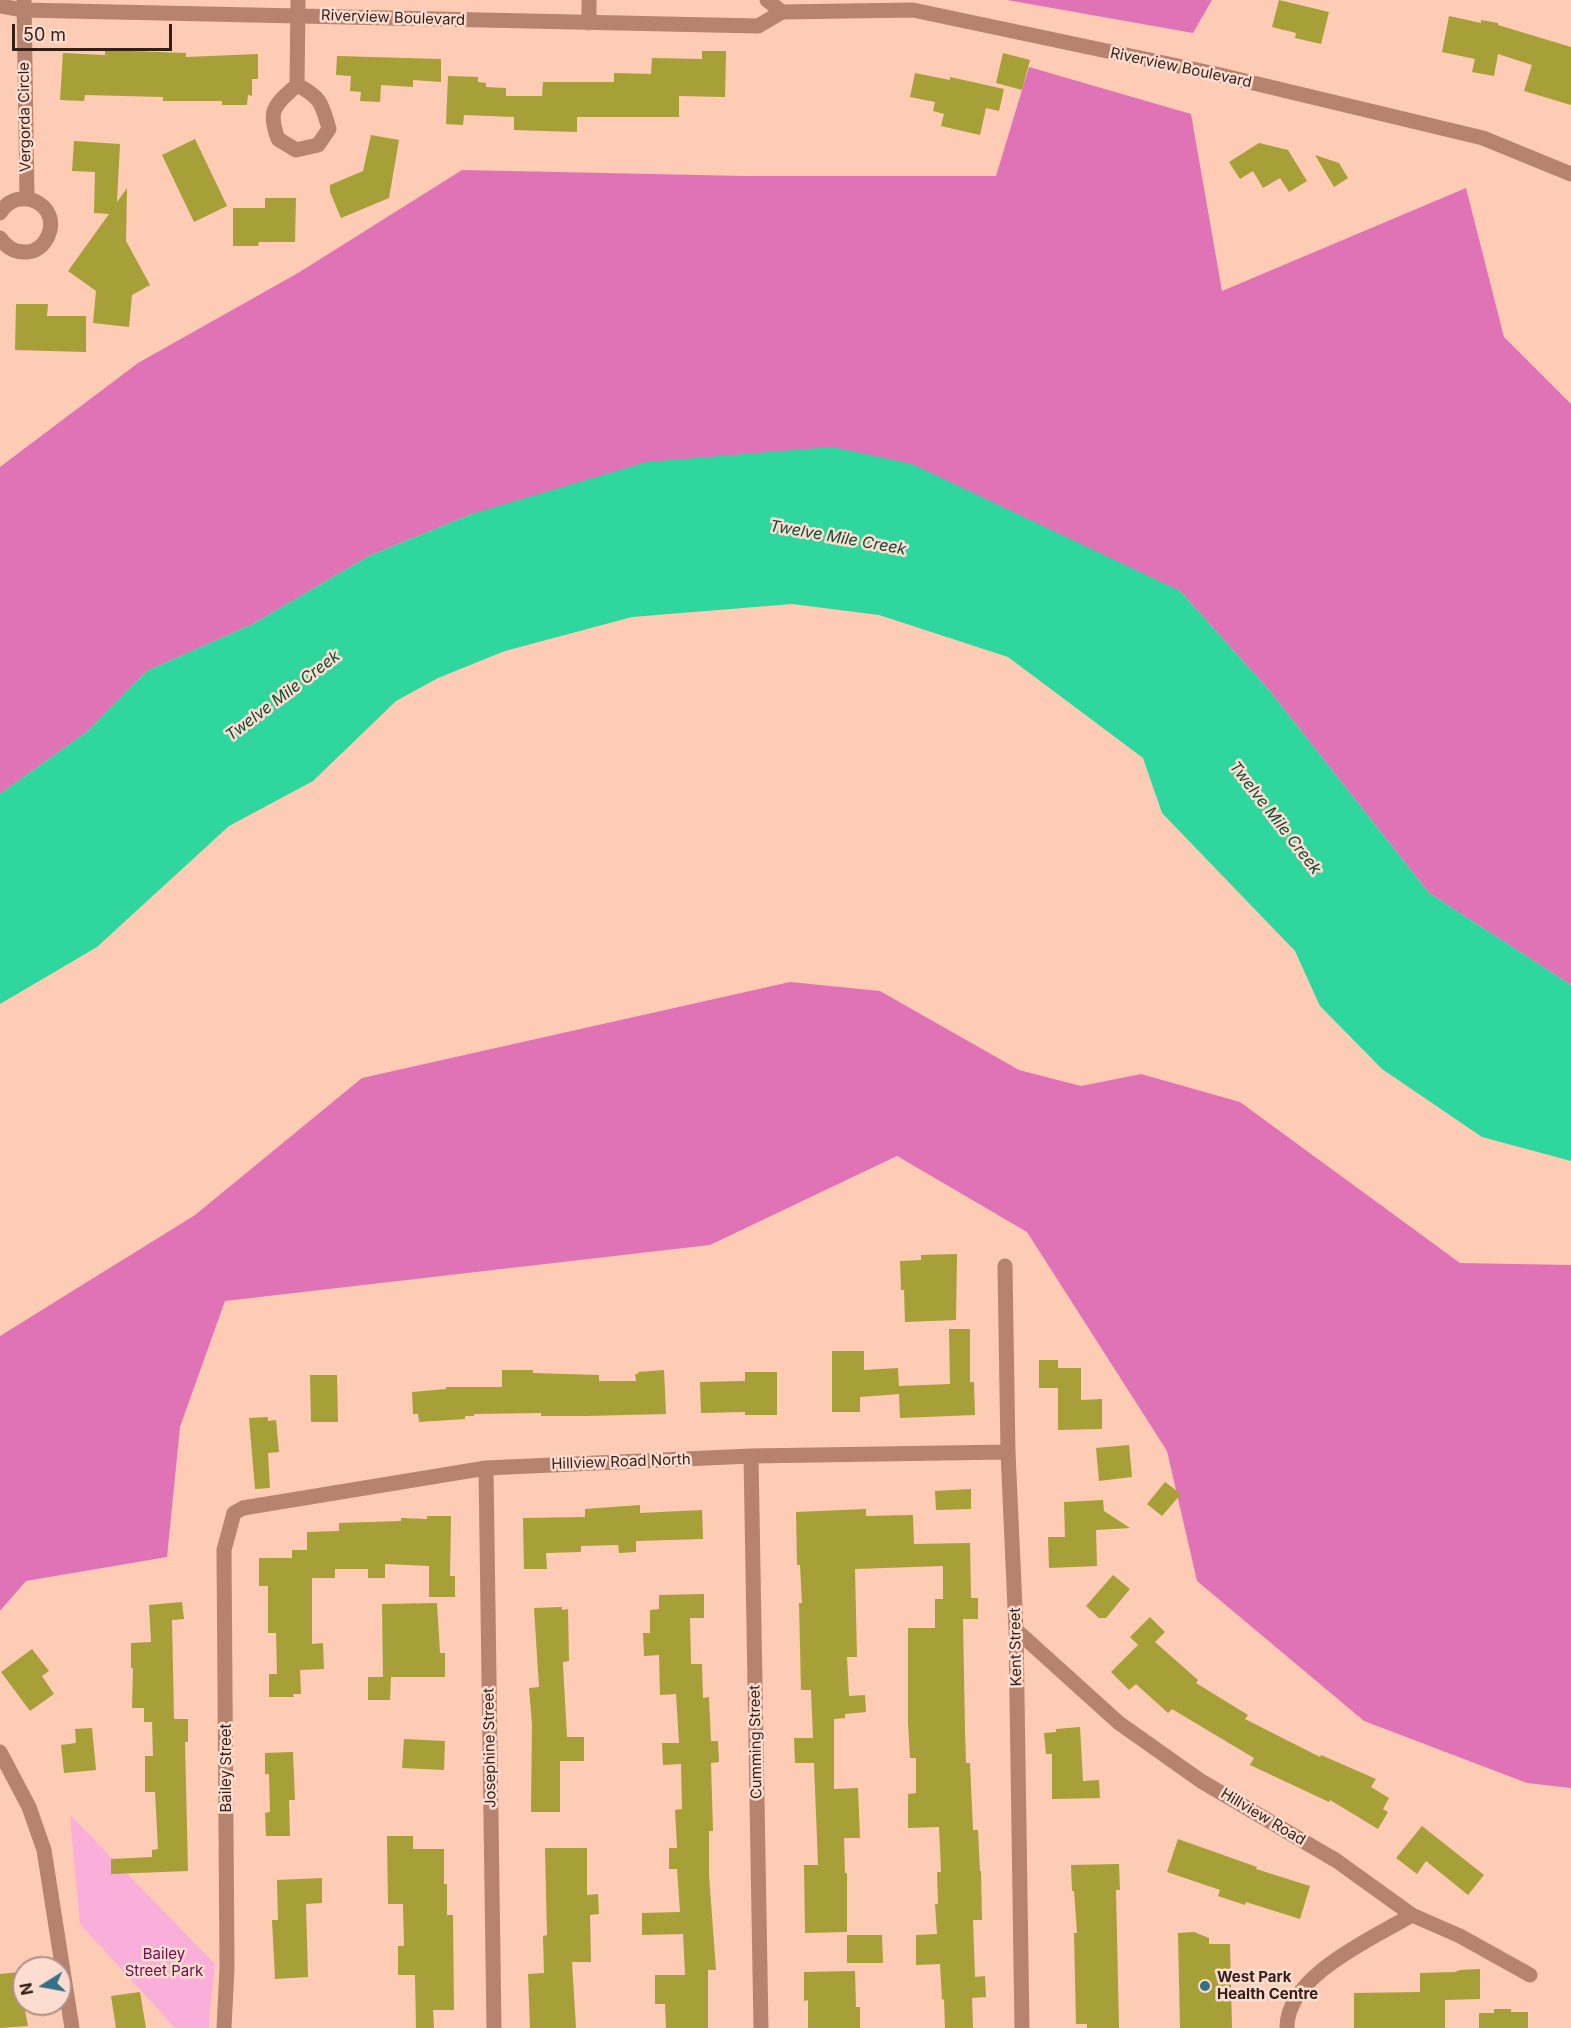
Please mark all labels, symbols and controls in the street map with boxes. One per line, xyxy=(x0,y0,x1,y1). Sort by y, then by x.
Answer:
street label: Riverview Boulevard xyxy=(321,6,465,30)
scale bar xyxy=(15,12,176,50)
text: 50 m xyxy=(23,24,66,45)
street label: Riverview Boulevard xyxy=(1109,44,1253,92)
street label: Vergorda Circle xyxy=(15,62,35,172)
water label: Twelve Mile Creek xyxy=(768,517,908,559)
water label: Twelve Mile Creek xyxy=(222,647,344,745)
water label: Twelve Mile Creek xyxy=(1225,758,1325,878)
street label: Hillview Road North xyxy=(551,1451,691,1473)
street label: Kent Street xyxy=(1006,1608,1026,1686)
street label: Cumming Street xyxy=(746,1685,766,1799)
street label: Josephine Street xyxy=(480,1688,500,1808)
street label: Bailey Street xyxy=(217,1724,235,1812)
street label: Hillview Road xyxy=(1218,1785,1308,1849)
park label: Bailey Street Park xyxy=(125,1945,203,1980)
north arrow xyxy=(12,1956,72,2016)
place label: West Park Health Centre xyxy=(1217,1968,1318,2003)
marker: West Park Health Centre xyxy=(1198,1979,1212,1993)
text: N xyxy=(15,1981,37,1997)

